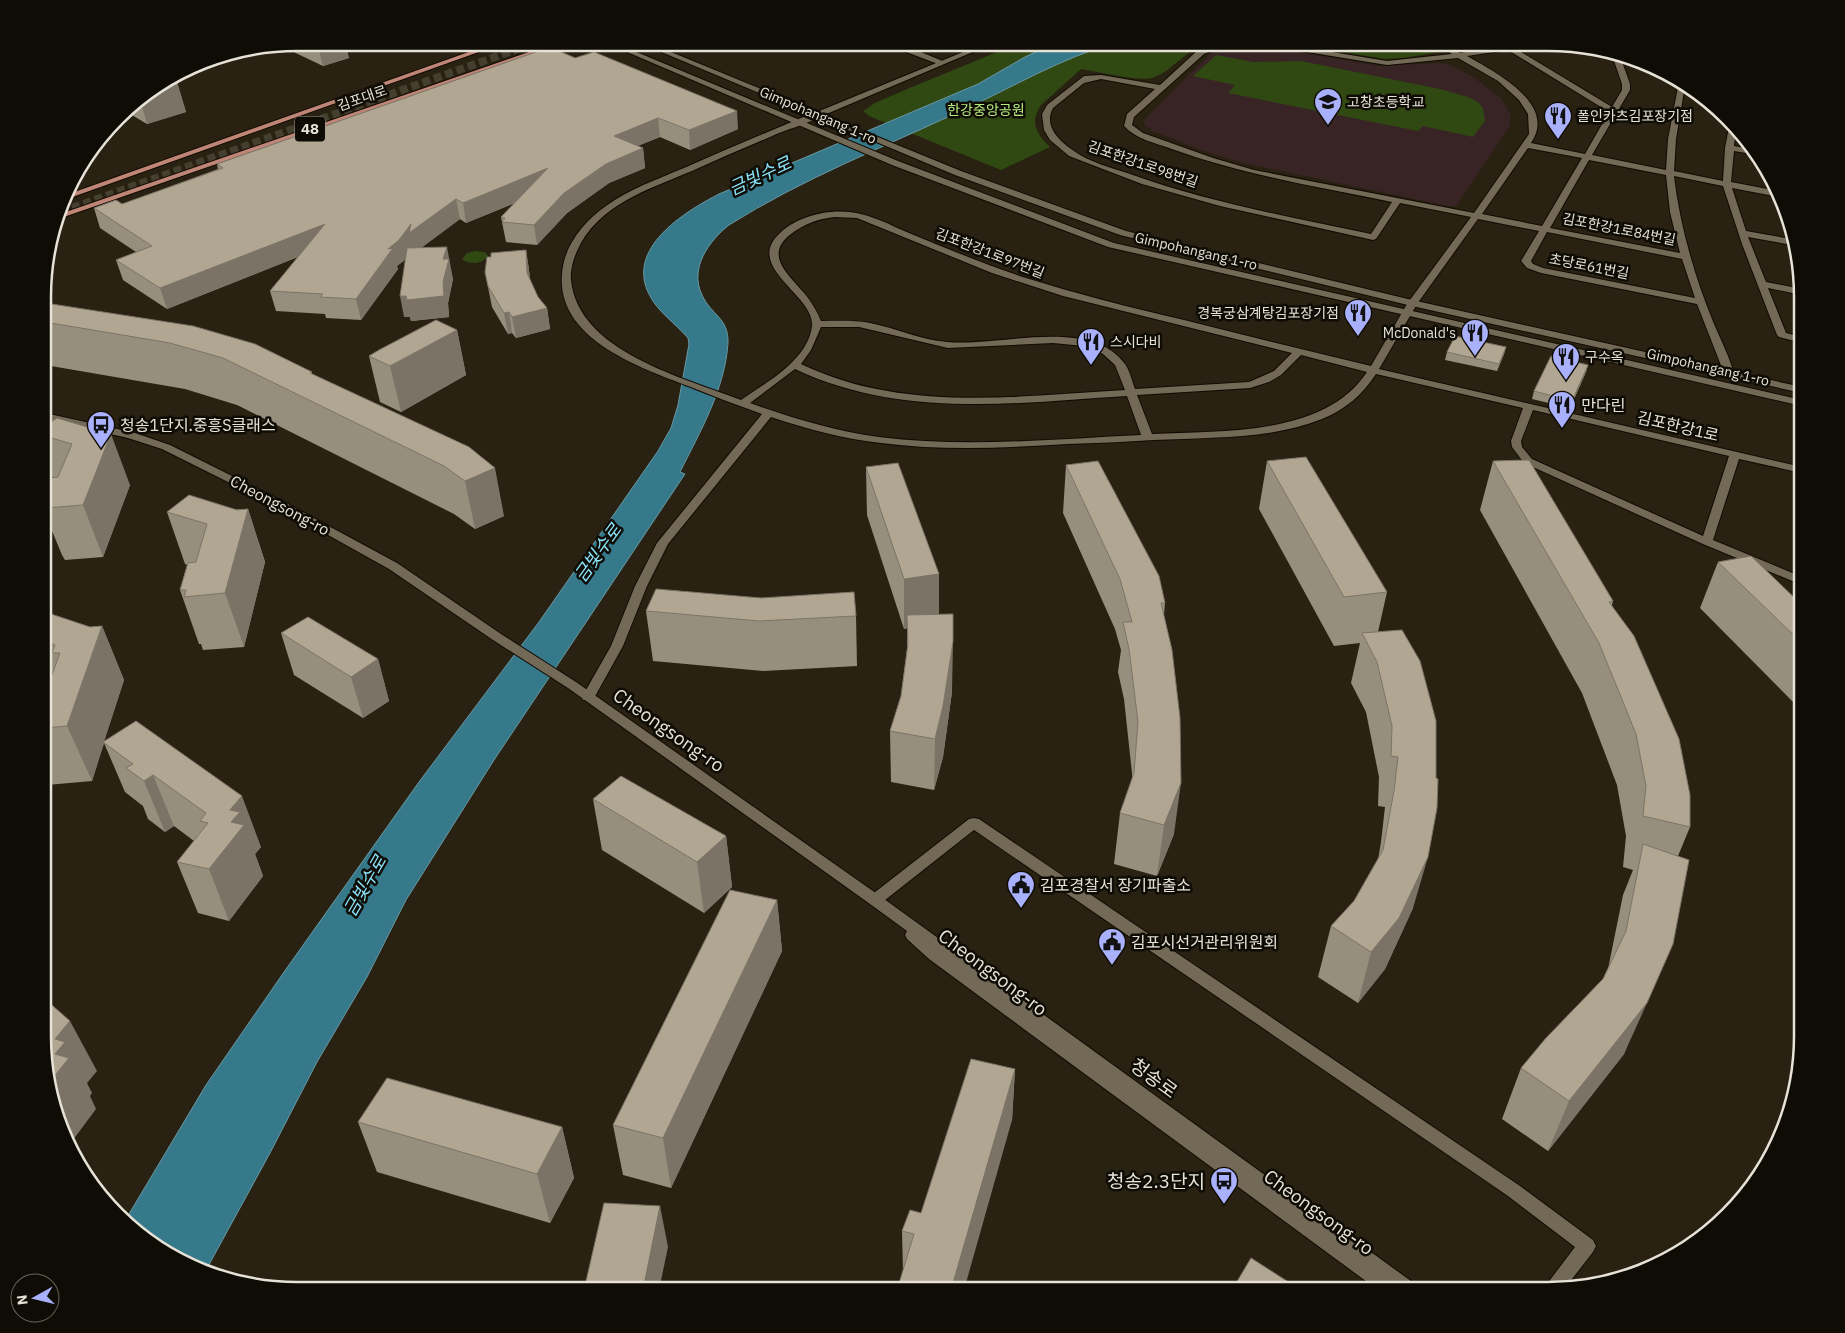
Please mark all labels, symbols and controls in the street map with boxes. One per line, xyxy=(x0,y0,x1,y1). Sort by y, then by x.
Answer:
street label: 김포대로 xyxy=(335,81,389,115)
street label: Gimpohangang 1-ro xyxy=(757,82,879,148)
school or university icon: 고창초등학교 xyxy=(1313,87,1343,126)
place label: 고창초등학교 xyxy=(1347,93,1424,111)
park label: 한강중앙공원 xyxy=(947,101,1025,119)
restaurant icon: 폴인카츠김포장기점 xyxy=(1543,101,1573,140)
place label: 폴인카츠김포장기점 xyxy=(1577,107,1693,125)
road number: 48 xyxy=(295,116,325,142)
street label: 김포한강1로98번길 xyxy=(1086,137,1200,191)
water label: 금빛수로 xyxy=(725,151,796,200)
street label: 김포한강1로84번길 xyxy=(1561,209,1677,249)
street label: 김포한강1로97번길 xyxy=(933,224,1047,282)
street label: Gimpohangang 1-ro xyxy=(1133,228,1259,274)
street label: 초당로61번길 xyxy=(1547,249,1631,283)
restaurant icon: 경복궁삼계탕김포장기점 xyxy=(1343,298,1373,337)
place label: 경복궁삼계탕김포장기점 xyxy=(1197,304,1339,322)
restaurant icon: McDonald's xyxy=(1460,318,1490,357)
place label: McDonald's xyxy=(1383,324,1456,342)
restaurant icon: 스시다비 xyxy=(1076,327,1106,366)
place label: 스시다비 xyxy=(1110,333,1162,351)
restaurant icon: 구수옥 xyxy=(1551,342,1581,381)
street label: Gimpohangang 1-ro xyxy=(1645,344,1771,390)
place label: 구수옥 xyxy=(1585,348,1624,366)
restaurant icon: 만다린 xyxy=(1547,390,1577,429)
place label: 만다린 xyxy=(1581,395,1625,415)
street label: 김포한강1로 xyxy=(1635,407,1721,445)
bus stop icon: 청송1단지.중흥S클래스 xyxy=(86,410,116,449)
place label: 청송1단지.중흥S클래스 xyxy=(120,415,276,435)
street label: Cheongsong-ro xyxy=(227,470,333,540)
water label: 금빛수로 xyxy=(569,518,627,586)
street label: Cheongsong-ro xyxy=(609,683,729,777)
water label: 금빛수로 xyxy=(338,850,392,920)
public building icon: 김포경찰서 장기파출소 xyxy=(1006,870,1036,909)
place label: 김포경찰서 장기파출소 xyxy=(1040,875,1191,895)
street label: Cheongsong-ro xyxy=(934,923,1052,1021)
public building icon: 김포시선거관리위원회 xyxy=(1097,927,1127,966)
place label: 김포시선거관리위원회 xyxy=(1131,932,1278,952)
street label: 청송로 xyxy=(1126,1053,1182,1103)
street label: Cheongsong-ro xyxy=(1259,1164,1379,1260)
bus stop icon: 청송2.3단지 xyxy=(1209,1166,1239,1205)
place label: 청송2.3단지 xyxy=(1107,1169,1205,1193)
north arrow xyxy=(10,1273,60,1323)
text: N xyxy=(13,1294,32,1306)

